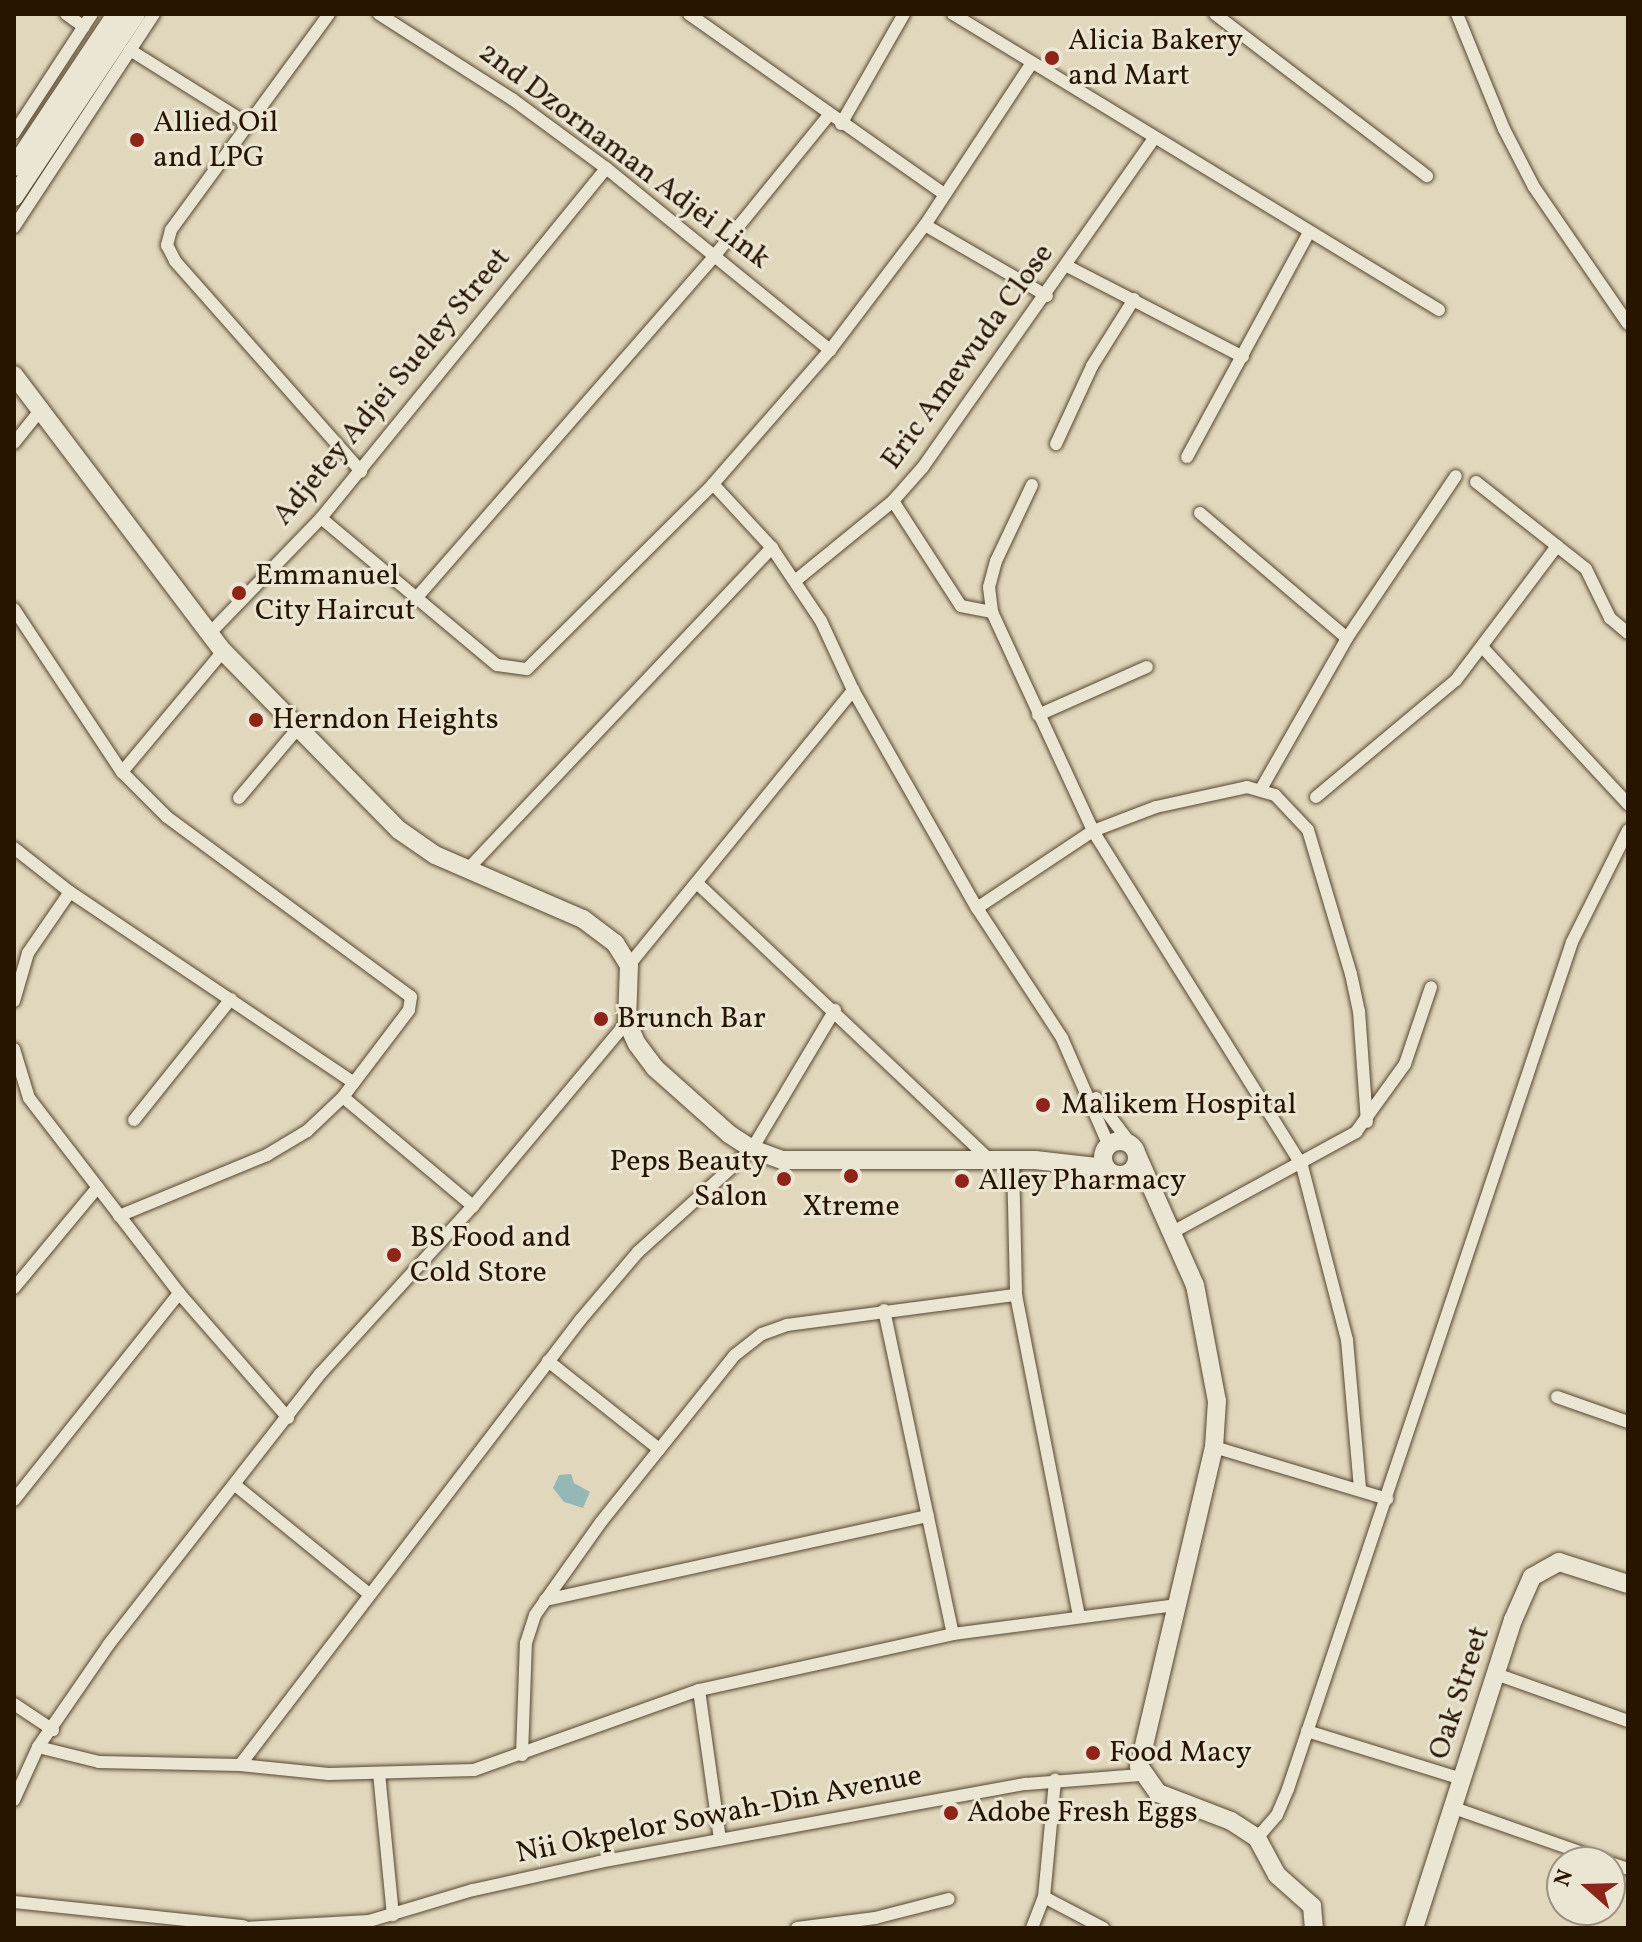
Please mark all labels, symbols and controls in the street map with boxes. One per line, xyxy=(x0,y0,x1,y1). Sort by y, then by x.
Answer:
place label: Alicia Bakery and Mart xyxy=(1068,23,1243,94)
street label: 2nd Dzornaman Adjei Link xyxy=(471,35,777,277)
marker: Alicia Bakery and Mart xyxy=(1043,49,1061,67)
place label: Allied Oil and LPG xyxy=(153,105,278,176)
marker: Allied Oil and LPG xyxy=(128,131,146,149)
street label: Eric Amewuda Close xyxy=(874,237,1062,477)
street label: Adjetey Adjei Sueley Street xyxy=(265,240,519,534)
place label: Emmanuel City Haircut xyxy=(255,558,416,628)
marker: Emmanuel City Haircut xyxy=(230,584,248,602)
place label: Herndon Heights xyxy=(272,702,498,738)
marker: Herndon Heights xyxy=(247,711,265,729)
place label: Brunch Bar xyxy=(617,1001,766,1037)
marker: Brunch Bar xyxy=(592,1010,610,1028)
place label: Malikem Hospital xyxy=(1061,1087,1297,1123)
marker: Malikem Hospital xyxy=(1032,1094,1054,1116)
place label: Peps Beauty Salon xyxy=(609,1144,768,1214)
place label: Alley Pharmacy xyxy=(978,1163,1187,1199)
marker: Xtreme xyxy=(842,1167,860,1185)
marker: Peps Beauty Salon xyxy=(775,1170,793,1188)
marker: Alley Pharmacy xyxy=(953,1172,971,1190)
place label: Xtreme xyxy=(802,1189,900,1225)
place label: BS Food and Cold Store xyxy=(410,1220,571,1290)
marker: BS Food and Cold Store xyxy=(385,1246,403,1264)
street label: Oak Street xyxy=(1422,1622,1498,1764)
place label: Food Macy xyxy=(1109,1735,1252,1771)
marker: Food Macy xyxy=(1084,1744,1102,1762)
street label: Nii Okpelor Sowah-Din Avenue xyxy=(513,1758,925,1872)
place label: Adobe Fresh Eggs xyxy=(967,1795,1198,1831)
marker: Adobe Fresh Eggs xyxy=(942,1804,960,1822)
north arrow xyxy=(1546,1846,1626,1926)
text: N xyxy=(1548,1866,1582,1891)

